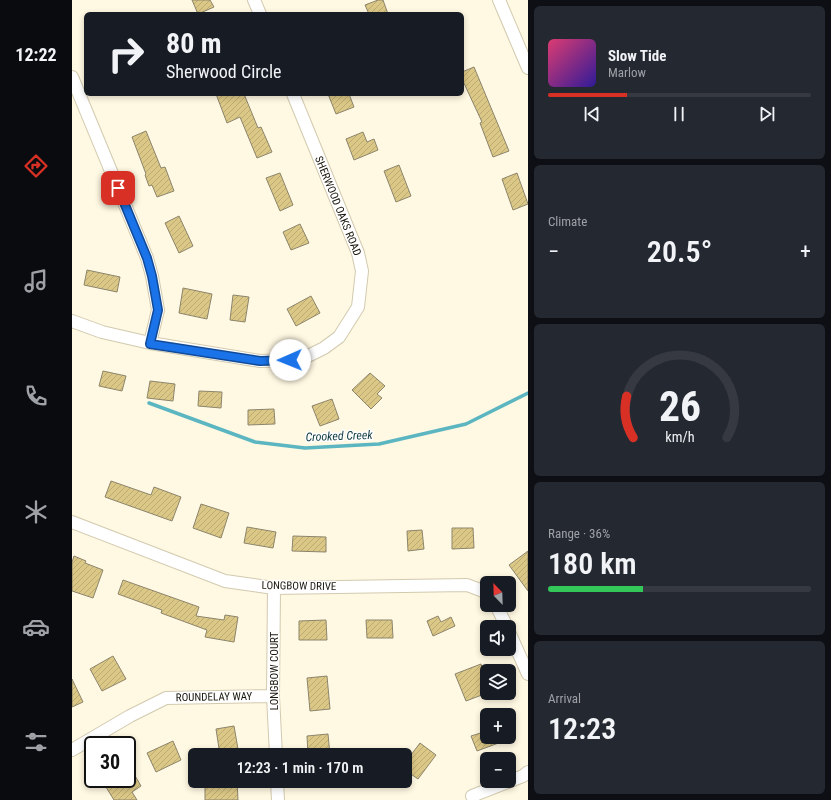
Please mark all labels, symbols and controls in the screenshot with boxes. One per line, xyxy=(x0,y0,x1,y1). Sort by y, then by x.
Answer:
text: 80 m xyxy=(166,27,222,60)
icon: right xyxy=(100,28,152,80)
text: 12:22 xyxy=(15,44,57,65)
text: Slow Tide xyxy=(608,47,666,65)
text: Sherwood Circle xyxy=(166,61,281,82)
text: Marlow xyxy=(608,65,646,80)
icon: previous xyxy=(581,103,603,125)
icon: pause xyxy=(668,103,690,125)
icon: next xyxy=(756,103,778,125)
icon: directions xyxy=(22,152,50,180)
street label: SHERWOOD OAKS ROAD xyxy=(312,154,364,258)
pin xyxy=(101,171,135,205)
icon: arrive xyxy=(107,177,129,199)
text: Climate xyxy=(548,214,587,229)
text: 20.5° xyxy=(647,234,712,269)
text: − xyxy=(548,239,559,264)
text: + xyxy=(800,239,811,264)
icon: music xyxy=(22,267,50,295)
position arrow xyxy=(269,339,311,381)
icon: phone xyxy=(22,382,50,410)
text: 26 xyxy=(658,382,701,431)
water label: Crooked Creek xyxy=(305,428,373,444)
text: km/h xyxy=(665,429,694,445)
icon: climate xyxy=(22,498,50,526)
text: Range · 36% xyxy=(548,526,610,541)
text: 180 km xyxy=(548,546,637,581)
north arrow xyxy=(480,576,516,612)
map controls xyxy=(480,576,516,788)
street label: LONGBOW DRIVE xyxy=(261,579,337,593)
icon: car xyxy=(22,613,50,641)
button: sound xyxy=(480,620,516,656)
street label: LONGBOW COURT xyxy=(268,631,281,710)
button: layers xyxy=(480,664,516,700)
street label: ROUNDELAY WAY xyxy=(176,690,253,704)
text: Arrival xyxy=(548,691,581,706)
button: + xyxy=(480,708,516,744)
text: 12:23 xyxy=(548,711,616,746)
icon: filters xyxy=(22,728,50,756)
speed limit sign: 30 xyxy=(84,736,136,788)
button: − xyxy=(480,752,516,788)
text: 12:23 · 1 min · 170 m xyxy=(237,759,363,777)

